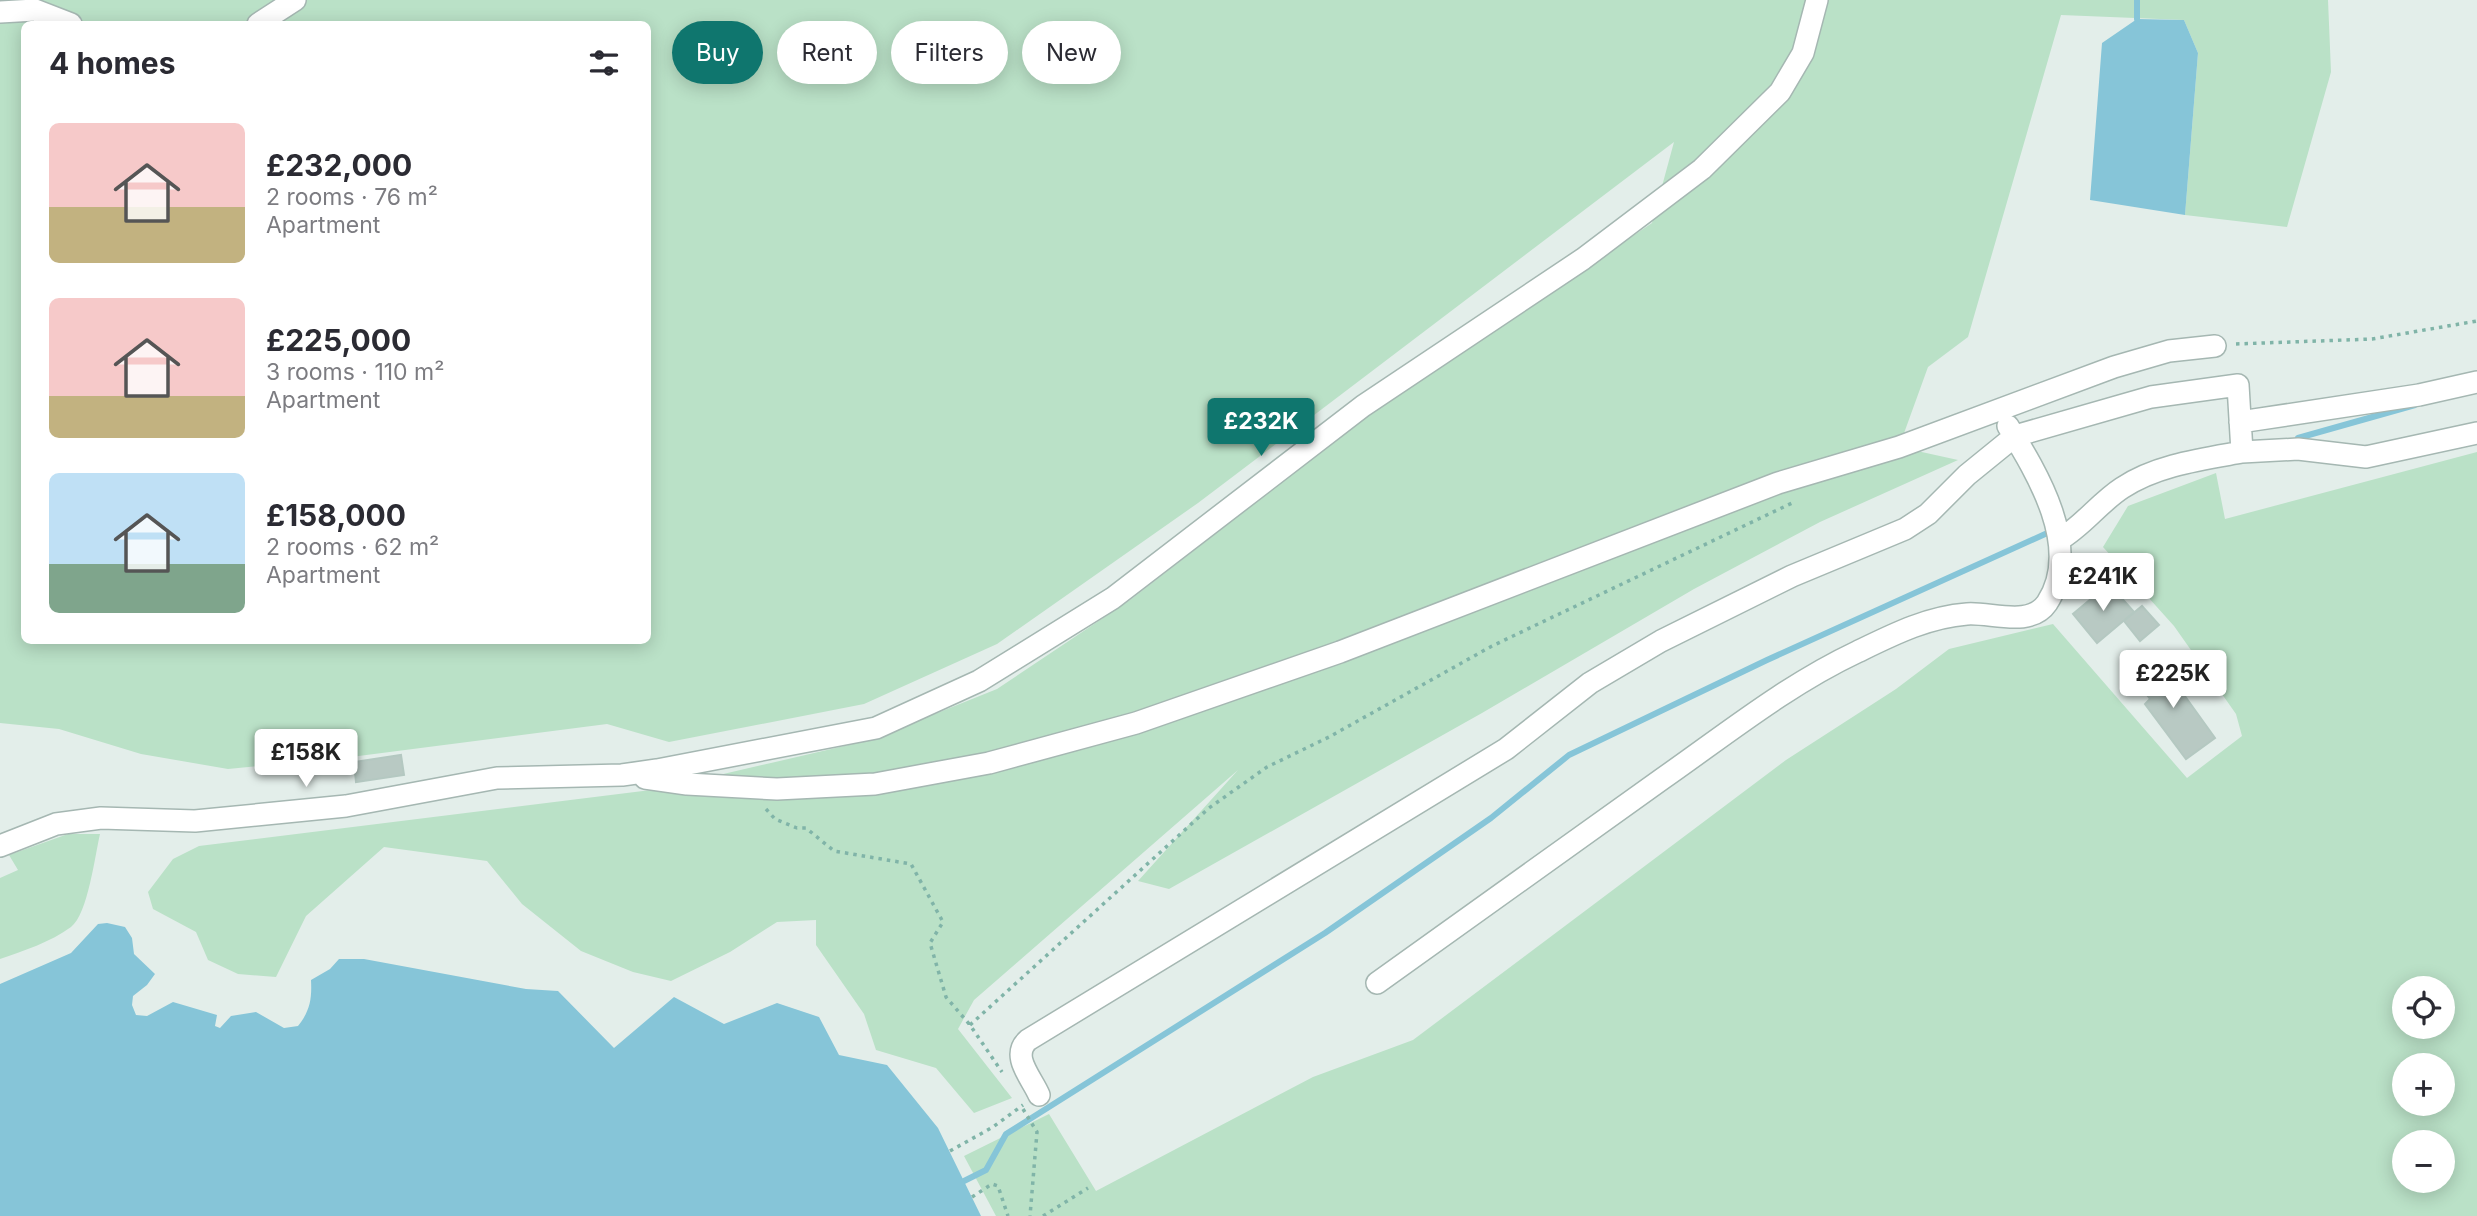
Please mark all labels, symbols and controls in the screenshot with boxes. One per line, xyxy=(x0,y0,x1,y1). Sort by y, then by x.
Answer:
chip: Buy xyxy=(672,21,763,84)
chip: Rent xyxy=(777,21,877,84)
chip: Filters xyxy=(891,21,1008,84)
chip: New xyxy=(1022,21,1121,84)
icon: filters xyxy=(585,44,623,82)
text: 4 homes xyxy=(49,45,176,81)
text: £232,000 xyxy=(266,147,412,183)
icon: home xyxy=(105,151,189,235)
text: 2 rooms · 76 m² xyxy=(266,183,438,211)
text: Apartment xyxy=(266,211,380,239)
text: £225,000 xyxy=(266,322,411,358)
icon: home xyxy=(105,326,189,410)
text: 3 rooms · 110 m² xyxy=(266,358,444,386)
text: Apartment xyxy=(266,386,380,414)
pin: £232K xyxy=(1212,398,1310,458)
text: £232K xyxy=(1223,407,1299,435)
text: £158,000 xyxy=(266,497,406,533)
icon: home xyxy=(105,501,189,585)
text: 2 rooms · 62 m² xyxy=(266,533,439,561)
pin: £241K xyxy=(2054,554,2152,613)
text: Apartment xyxy=(266,561,380,589)
text: £241K xyxy=(2068,562,2138,590)
pin: £225K xyxy=(2124,650,2222,710)
text: £225K xyxy=(2136,659,2210,687)
pin: £158K xyxy=(257,730,355,789)
text: £158K xyxy=(271,738,341,766)
map controls xyxy=(2392,976,2455,1193)
button: locate xyxy=(2392,976,2455,1039)
button: + xyxy=(2392,1053,2455,1116)
button: − xyxy=(2392,1130,2455,1193)

